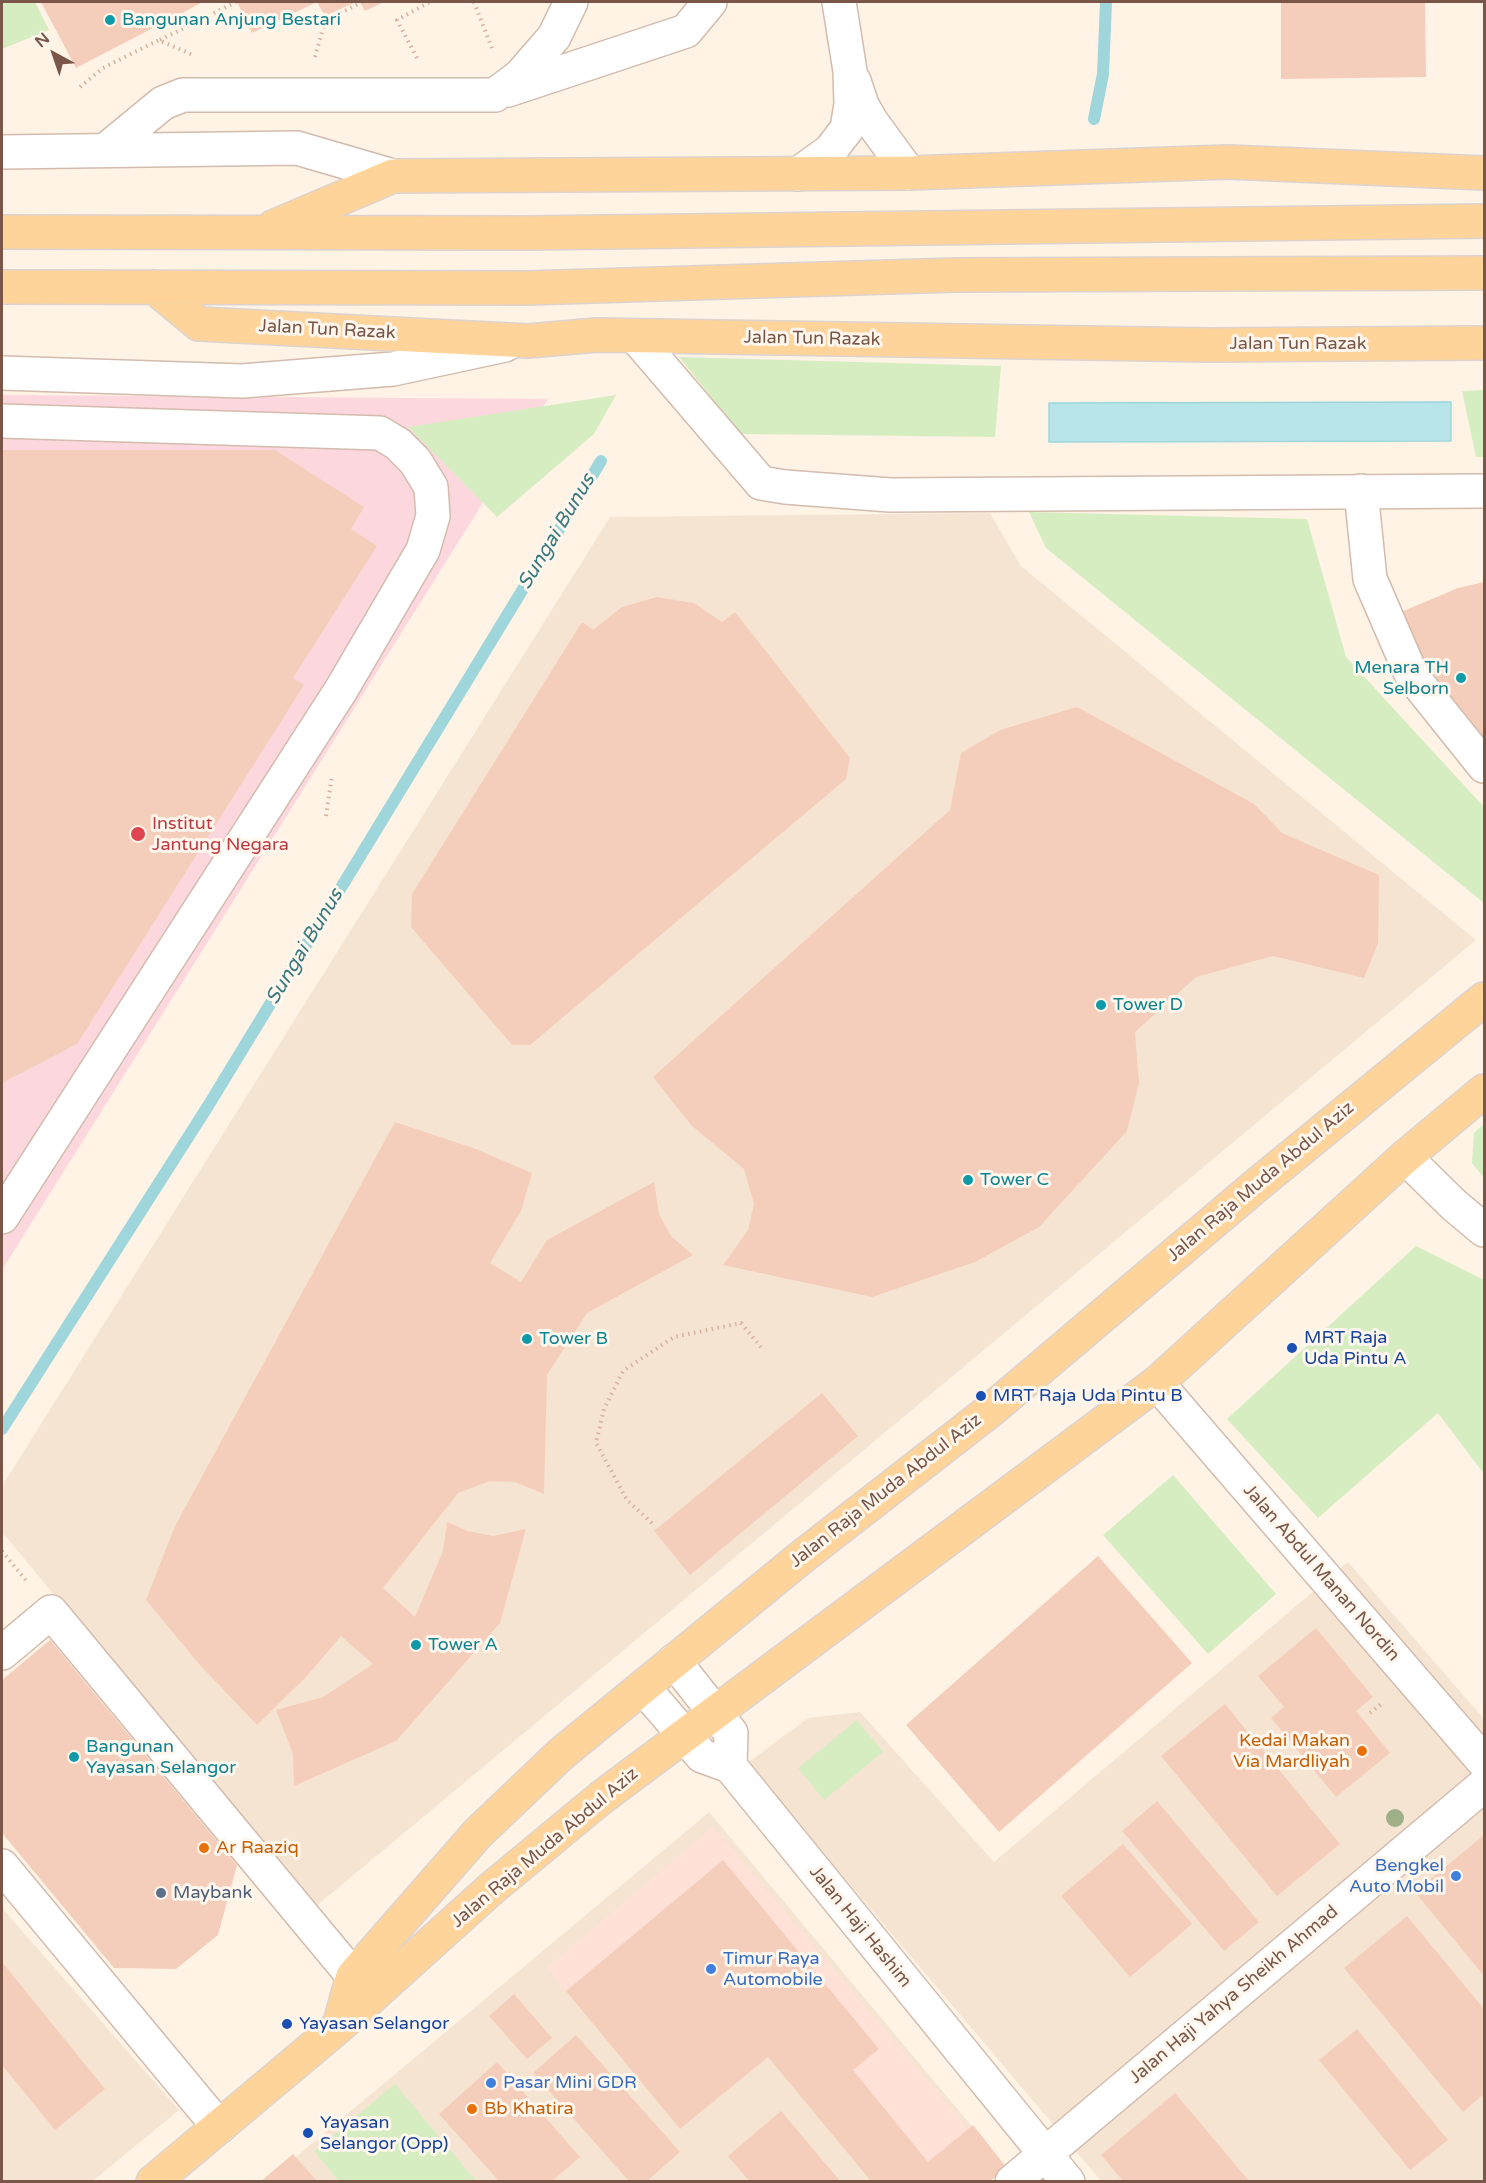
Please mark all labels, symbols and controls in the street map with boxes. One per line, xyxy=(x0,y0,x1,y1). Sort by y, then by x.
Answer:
place label: Bangunan Anjung Bestari xyxy=(122,9,341,31)
marker: Bangunan Anjung Bestari xyxy=(103,13,117,27)
north arrow xyxy=(24,24,84,84)
text: N xyxy=(31,28,54,52)
street label: Jalan Tun Razak xyxy=(258,316,396,344)
street label: Jalan Tun Razak xyxy=(743,327,881,351)
street label: Jalan Tun Razak xyxy=(1229,333,1367,355)
water label: Sungai Bunus xyxy=(513,470,601,594)
place label: Menara TH Selborn xyxy=(1354,657,1449,700)
marker: Menara TH Selborn xyxy=(1454,671,1468,685)
place label: Institut Jantung Negara xyxy=(152,813,289,856)
marker: Institut Jantung Negara xyxy=(129,825,147,843)
water label: Sungai Bunus xyxy=(261,885,349,1009)
place label: Tower D xyxy=(1113,994,1183,1016)
marker: Tower D xyxy=(1094,998,1108,1012)
street label: Jalan Raja Muda Abdul Aziz xyxy=(1163,1097,1359,1267)
place label: Tower C xyxy=(980,1169,1049,1191)
marker: Tower C xyxy=(961,1173,975,1187)
place label: MRT Raja Uda Pintu A xyxy=(1304,1327,1407,1370)
place label: Tower B xyxy=(539,1328,608,1350)
marker: Tower B xyxy=(520,1332,534,1346)
marker: MRT Raja Uda Pintu A xyxy=(1285,1341,1299,1355)
place label: MRT Raja Uda Pintu B xyxy=(993,1385,1183,1407)
marker: MRT Raja Uda Pintu B xyxy=(974,1389,988,1403)
street label: Jalan Raja Muda Abdul Aziz xyxy=(786,1409,986,1573)
street label: Jalan Abdul Manan Nordin xyxy=(1238,1480,1404,1666)
place label: Tower A xyxy=(428,1634,498,1656)
marker: Tower A xyxy=(409,1638,423,1652)
place label: Kedai Makan Via Mardliyah xyxy=(1233,1730,1350,1772)
place label: Bangunan Yayasan Selangor xyxy=(86,1736,236,1778)
marker: Kedai Makan Via Mardliyah xyxy=(1355,1744,1369,1758)
marker: Bangunan Yayasan Selangor xyxy=(67,1750,81,1764)
street label: Jalan Raja Muda Abdul Aziz xyxy=(447,1763,643,1933)
place label: Ar Raaziq xyxy=(216,1837,299,1859)
marker: Ar Raaziq xyxy=(197,1841,211,1855)
place label: Bengkel Auto Mobil xyxy=(1349,1855,1444,1898)
street label: Jalan Haji Hashim xyxy=(804,1862,916,1992)
marker: Bengkel Auto Mobil xyxy=(1449,1869,1463,1883)
place label: Maybank xyxy=(173,1882,252,1904)
marker: Maybank xyxy=(154,1886,168,1900)
street label: Jalan Haji Yahya Sheikh Ahmad xyxy=(1125,1901,1343,2089)
place label: Timur Raya Automobile xyxy=(723,1948,823,1990)
marker: Timur Raya Automobile xyxy=(704,1962,718,1976)
place label: Yayasan Selangor xyxy=(299,2013,449,2035)
marker: Yayasan Selangor xyxy=(280,2017,294,2031)
place label: Pasar Mini GDR xyxy=(503,2072,637,2094)
marker: Pasar Mini GDR xyxy=(484,2076,498,2090)
place label: Bb Khatira xyxy=(484,2098,574,2120)
marker: Bb Khatira xyxy=(465,2102,479,2116)
place label: Yayasan Selangor (Opp) xyxy=(320,2112,448,2154)
marker: Yayasan Selangor (Opp) xyxy=(301,2126,315,2140)

